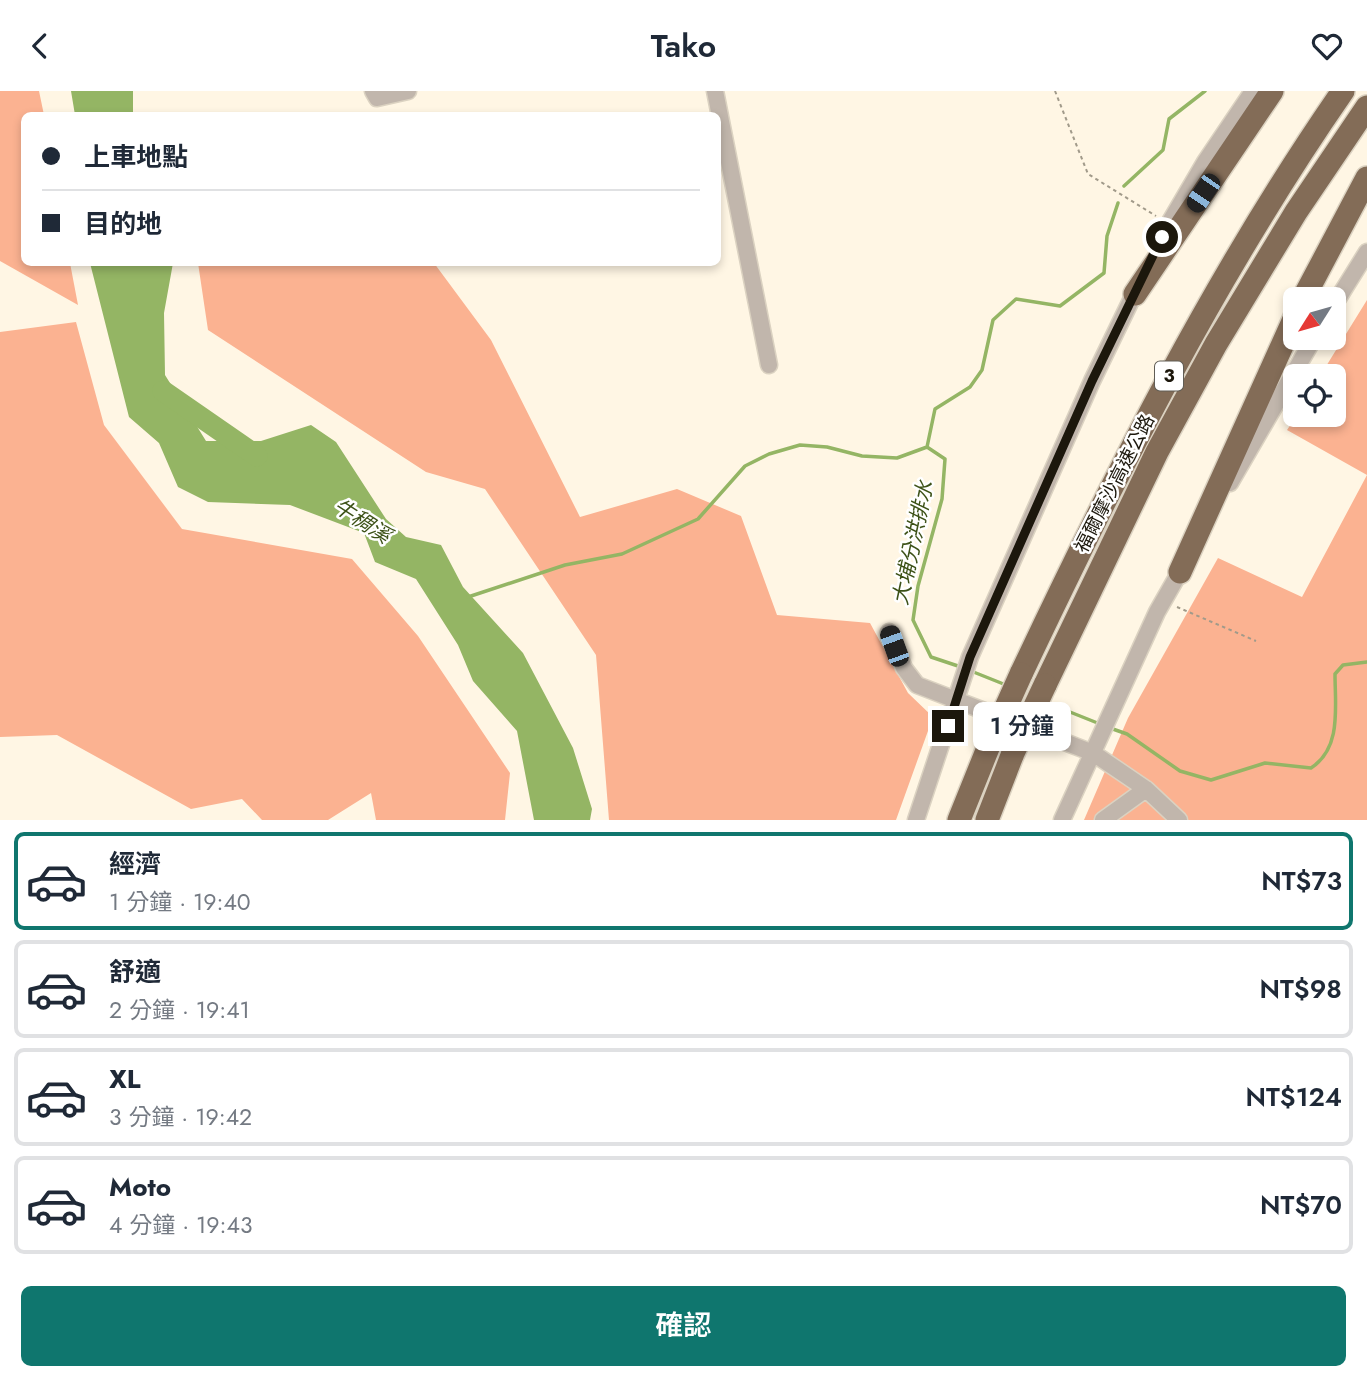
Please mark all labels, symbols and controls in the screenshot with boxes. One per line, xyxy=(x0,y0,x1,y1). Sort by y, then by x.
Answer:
text: Tako xyxy=(651,23,716,69)
icon: back xyxy=(21,27,59,65)
icon: heart xyxy=(1308,27,1346,65)
text: 上車地點 xyxy=(84,138,188,176)
car xyxy=(1183,170,1224,216)
text: 目的地 xyxy=(84,205,162,243)
route start xyxy=(1146,221,1178,253)
north arrow xyxy=(1283,287,1346,350)
map controls xyxy=(1283,287,1346,427)
road number: 3 xyxy=(1155,361,1183,391)
button: locate xyxy=(1283,364,1346,427)
street label: 福爾摩沙高速公路 xyxy=(1068,409,1161,557)
water label: 大埔分洪排水 xyxy=(885,477,941,608)
water label: 牛稠溪 xyxy=(327,491,399,552)
car xyxy=(877,623,912,669)
callout: 1 分鐘 xyxy=(972,701,1070,751)
text: 1 分鐘 xyxy=(990,709,1054,743)
route end xyxy=(932,710,964,742)
text: 經濟 xyxy=(109,845,161,883)
icon: car xyxy=(25,850,88,913)
text: NT$73 xyxy=(1261,862,1342,900)
text: 1 分鐘 · 19:40 xyxy=(109,885,251,919)
text: 舒適 xyxy=(109,953,161,991)
icon: car xyxy=(25,958,88,1021)
text: NT$98 xyxy=(1260,970,1342,1008)
text: 2 分鐘 · 19:41 xyxy=(109,993,250,1027)
text: XL xyxy=(109,1060,141,1098)
icon: car xyxy=(25,1066,88,1129)
text: NT$124 xyxy=(1246,1078,1342,1116)
text: 3 分鐘 · 19:42 xyxy=(109,1100,252,1134)
text: Moto xyxy=(109,1168,171,1206)
icon: car xyxy=(25,1174,88,1237)
text: NT$70 xyxy=(1260,1186,1342,1224)
text: 4 分鐘 · 19:43 xyxy=(109,1208,252,1242)
button: 確認 xyxy=(21,1286,1346,1366)

